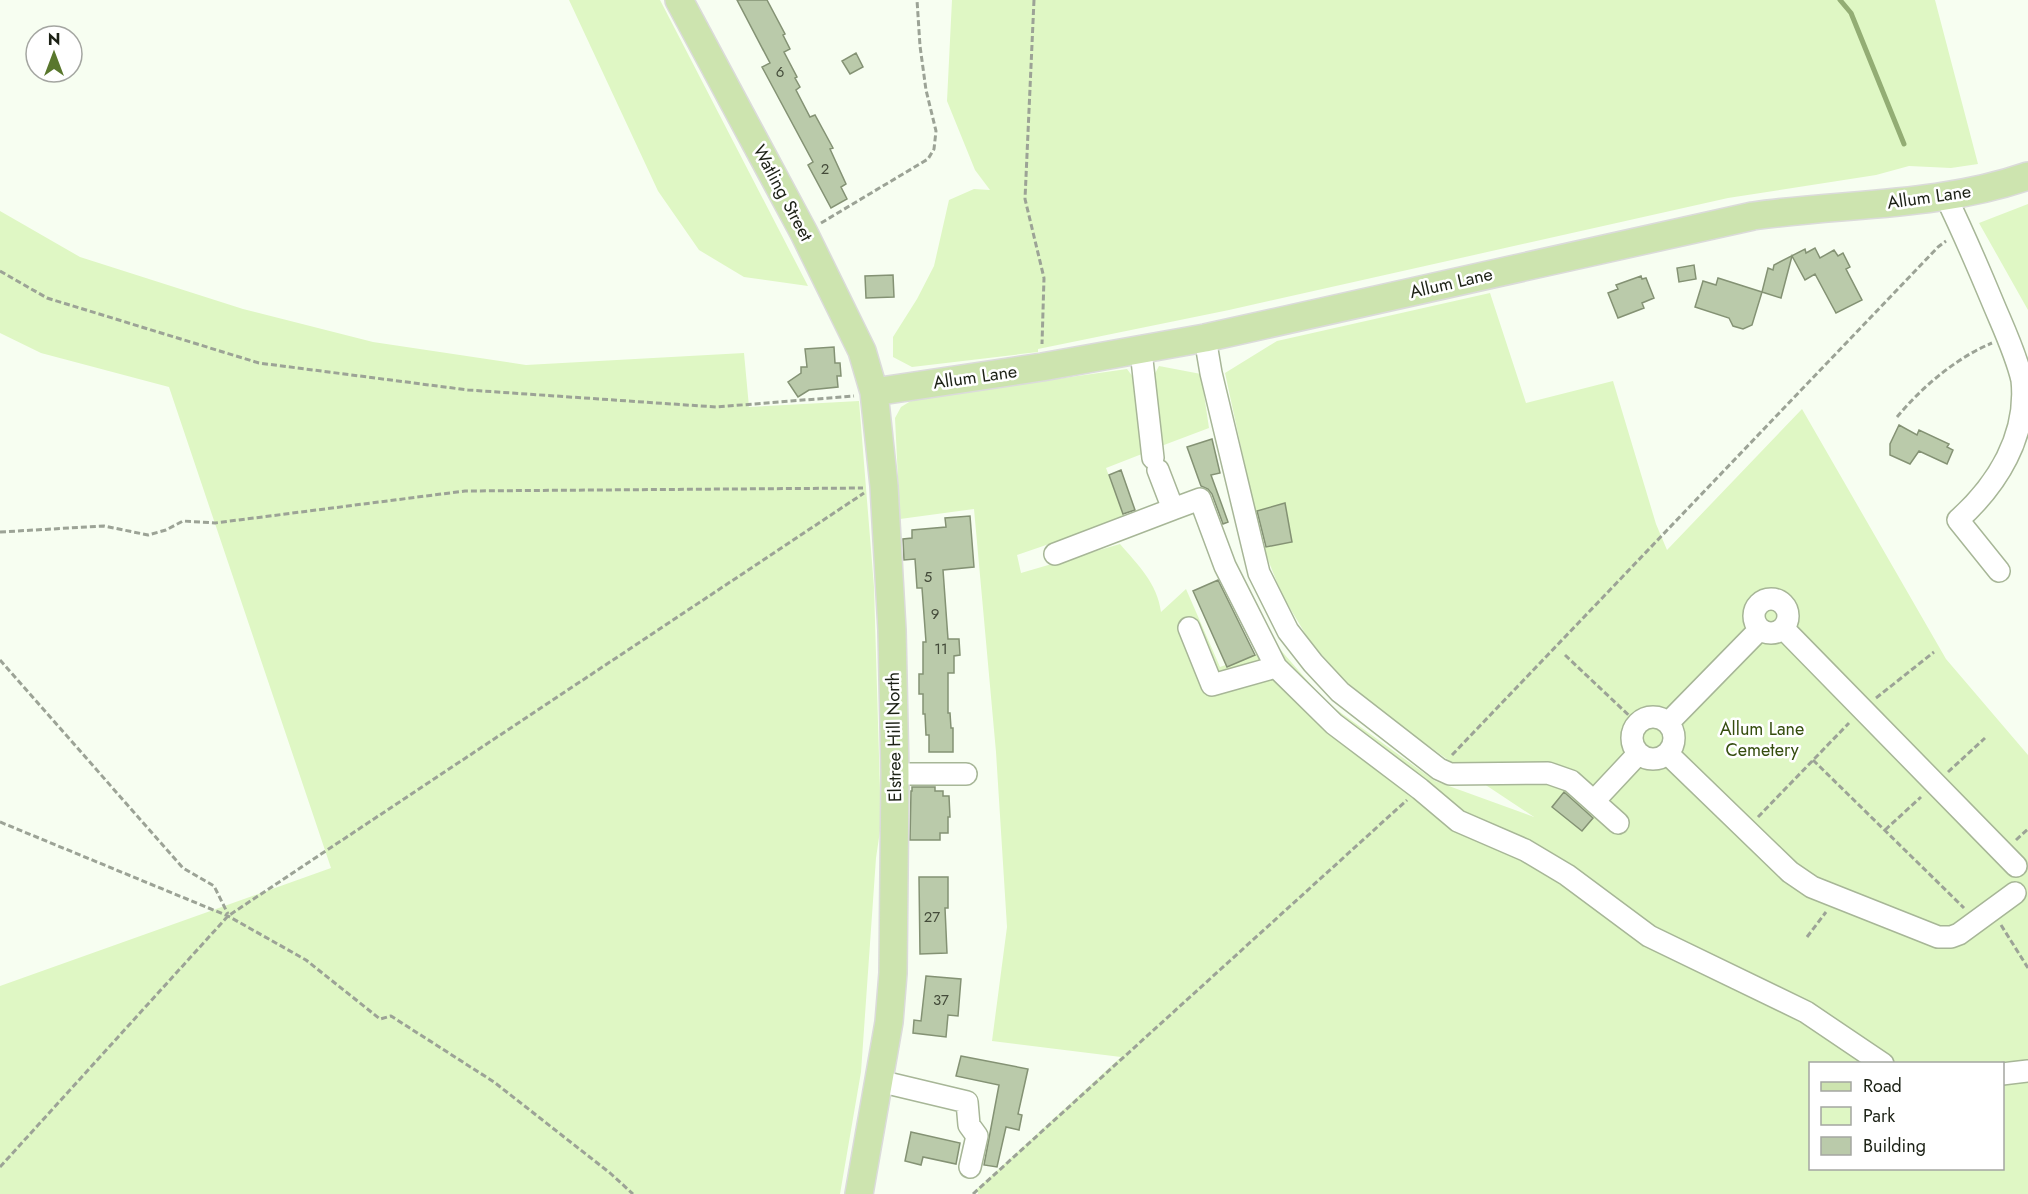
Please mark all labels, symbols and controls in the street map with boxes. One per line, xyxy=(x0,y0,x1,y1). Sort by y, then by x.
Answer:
north arrow xyxy=(24,24,84,84)
text: N xyxy=(48,28,60,51)
house number: 6 xyxy=(776,61,784,83)
street label: Watling Street xyxy=(747,140,820,246)
house number: 2 xyxy=(821,158,829,180)
street label: Allum Lane xyxy=(1885,178,1973,216)
street label: Allum Lane xyxy=(1407,261,1495,305)
street label: Allum Lane xyxy=(931,358,1019,396)
house number: 5 xyxy=(924,566,932,588)
house number: 9 xyxy=(931,603,939,625)
house number: 11 xyxy=(934,638,948,660)
street label: Elstree Hill North xyxy=(880,672,908,802)
park label: Allum Lane Cemetery xyxy=(1720,716,1804,763)
house number: 27 xyxy=(924,906,940,928)
house number: 37 xyxy=(933,989,949,1011)
legend xyxy=(1809,1062,2004,1170)
text: Road xyxy=(1863,1073,1902,1099)
text: Park xyxy=(1863,1103,1895,1129)
text: Building xyxy=(1863,1133,1926,1159)

